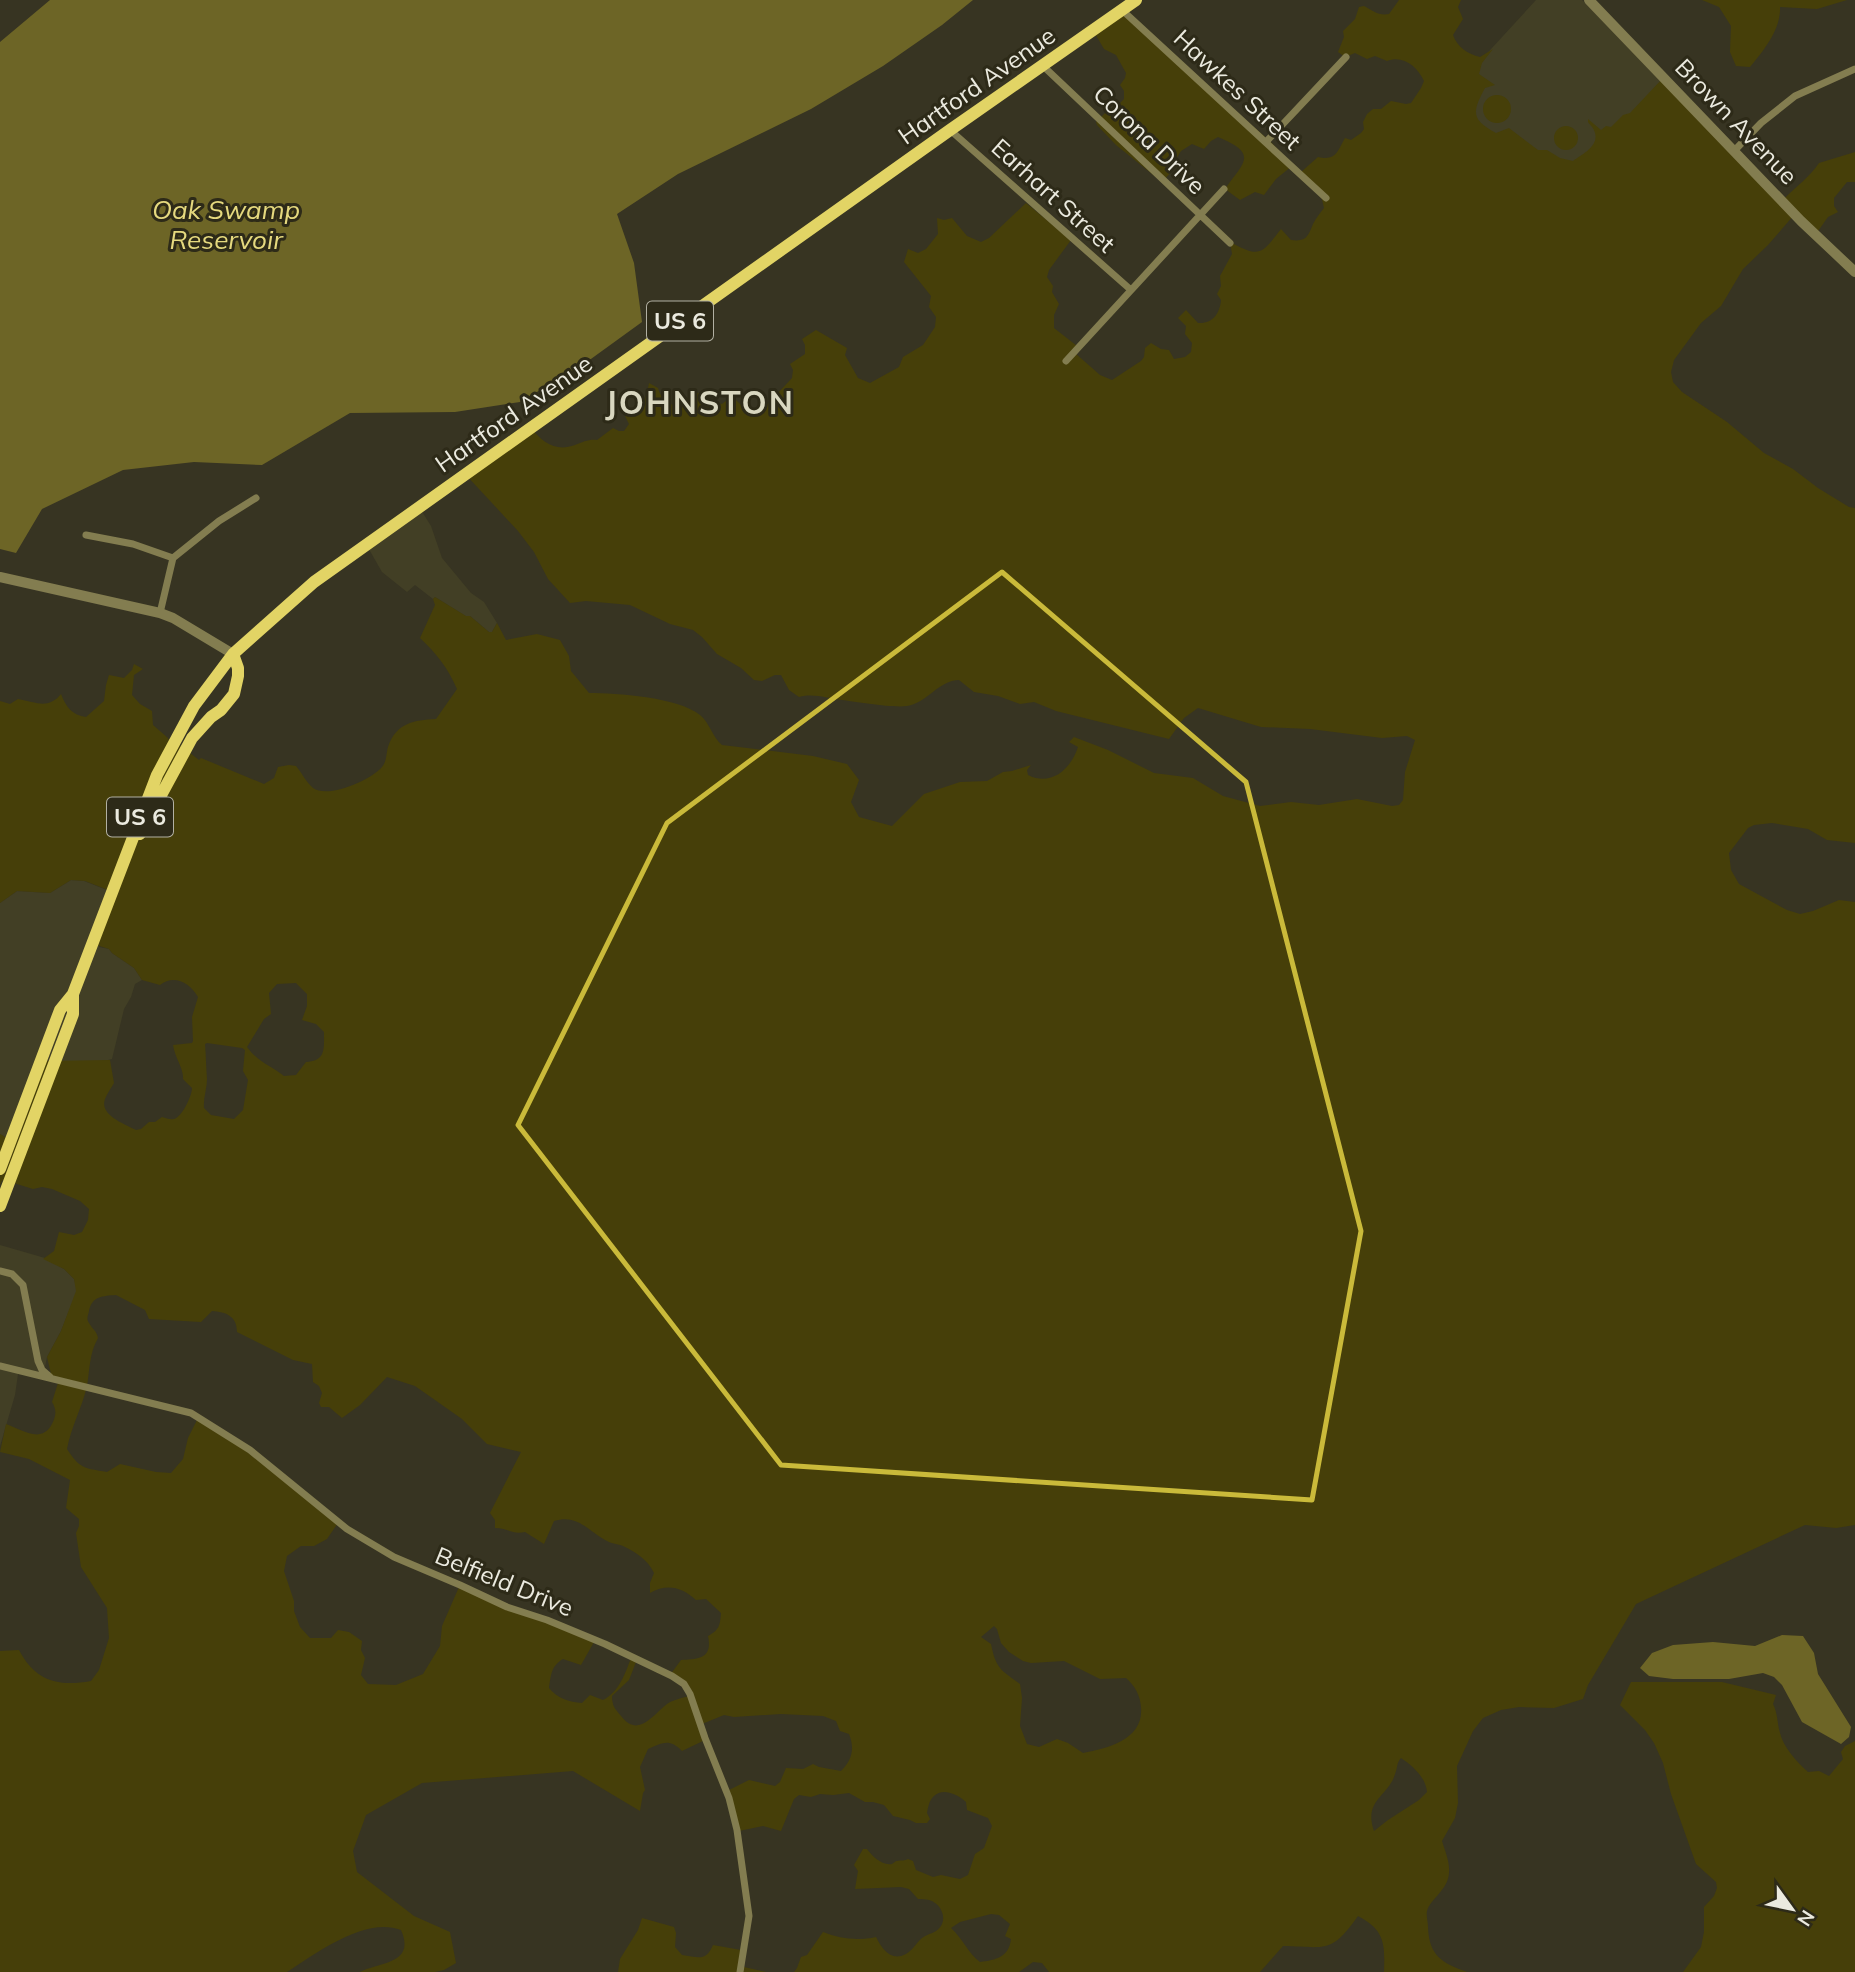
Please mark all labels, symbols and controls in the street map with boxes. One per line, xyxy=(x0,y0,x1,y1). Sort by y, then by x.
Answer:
street label: Hartford Avenue xyxy=(892,20,1061,150)
street label: Hawkes Street xyxy=(1168,23,1308,156)
street label: Brown Avenue xyxy=(1669,52,1804,190)
street label: Corona Drive xyxy=(1087,78,1212,200)
street label: Earhart Street xyxy=(986,132,1122,259)
water label: Oak Swamp Reservoir xyxy=(152,193,300,256)
road number: US 6 xyxy=(647,302,713,340)
street label: Hartford Avenue xyxy=(429,348,598,478)
district label: JOHNSTON xyxy=(605,382,795,422)
road number: US 6 xyxy=(107,797,173,836)
street label: Belfield Drive xyxy=(431,1540,578,1622)
north arrow xyxy=(1757,1874,1827,1944)
text: N xyxy=(1792,1906,1820,1931)

